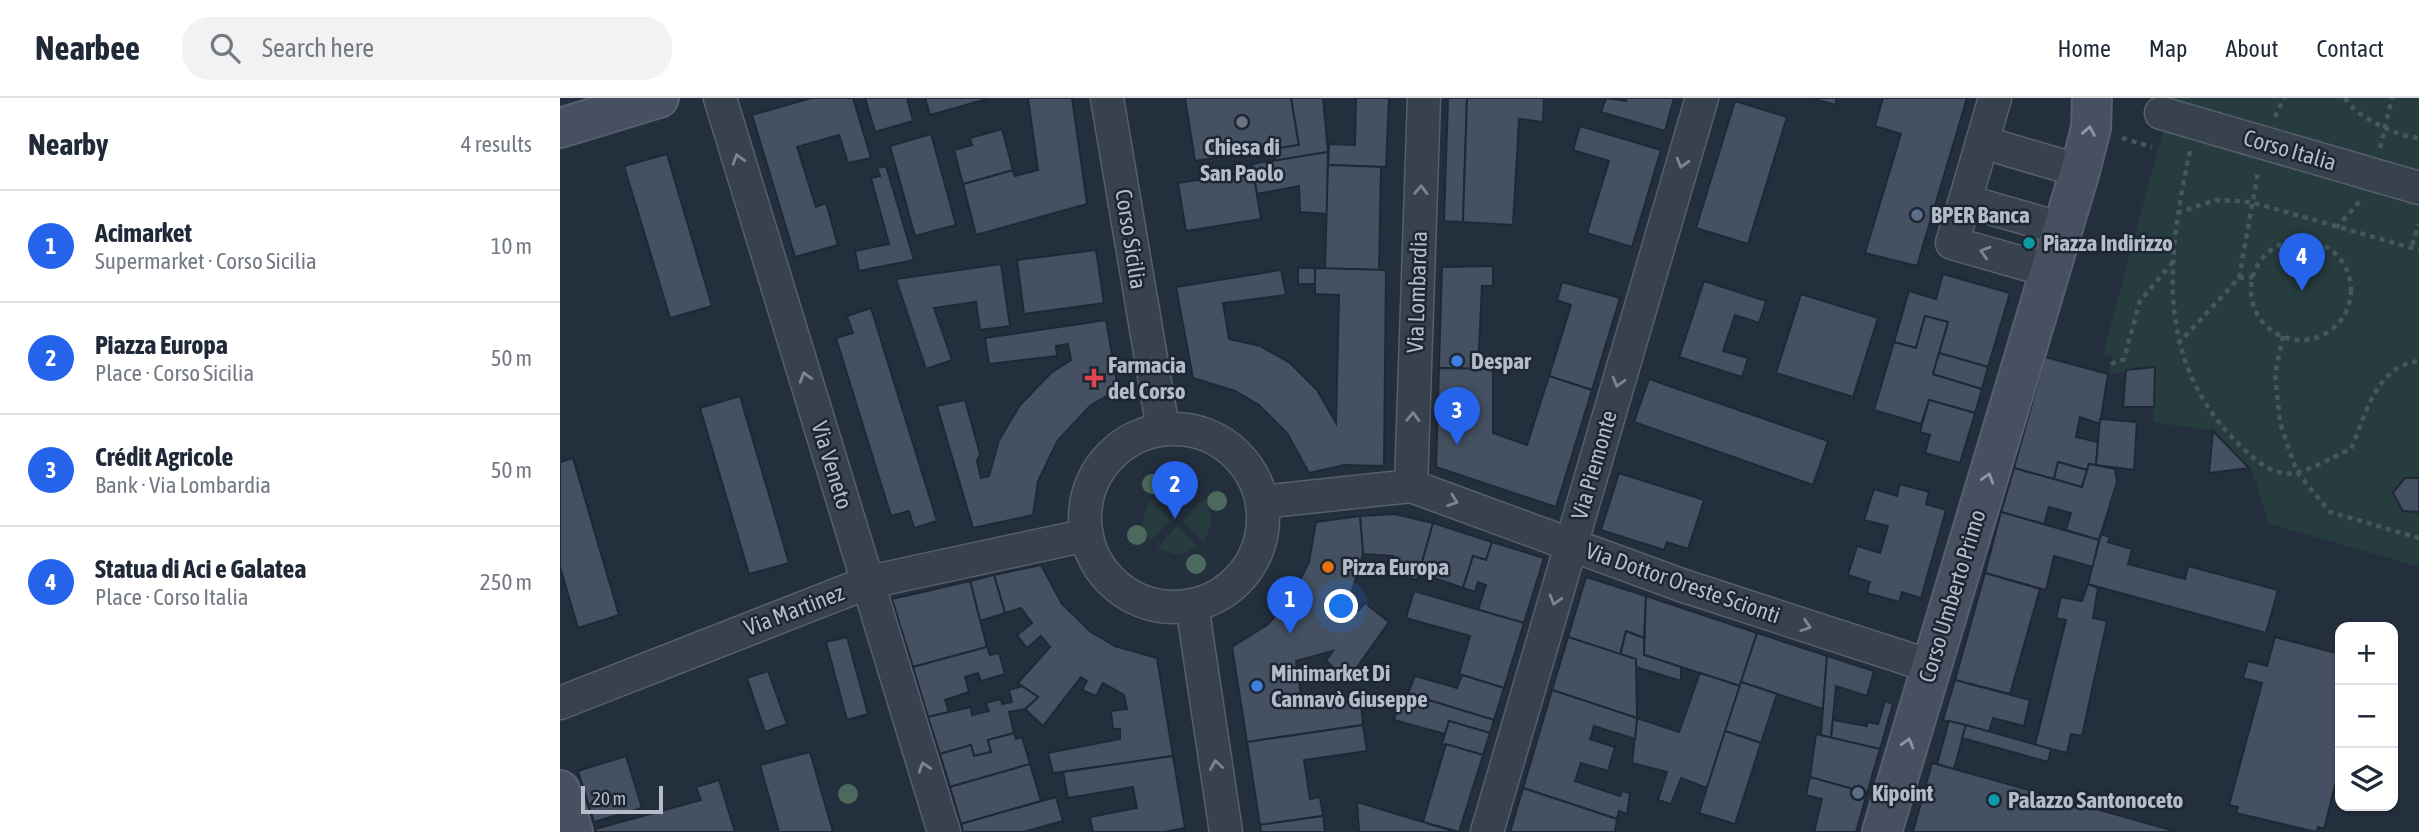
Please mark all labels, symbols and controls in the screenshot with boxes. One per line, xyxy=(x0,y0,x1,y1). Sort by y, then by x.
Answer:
search box xyxy=(182,17,672,80)
text: Nearbee xyxy=(35,29,140,67)
icon: search xyxy=(206,29,244,67)
text: Search here xyxy=(262,33,374,63)
text: Home xyxy=(2057,35,2111,62)
text: Map xyxy=(2149,35,2187,62)
text: About xyxy=(2225,35,2278,62)
text: Contact xyxy=(2316,35,2384,62)
marker: Chiesa di San Paolo xyxy=(1234,114,1250,130)
street label: Corso Italia xyxy=(2241,124,2339,176)
one-way arrow xyxy=(2081,125,2096,137)
text: Nearby xyxy=(28,127,108,161)
text: 4 results xyxy=(461,131,532,157)
place label: Chiesa di San Paolo xyxy=(1200,134,1284,186)
one-way arrow xyxy=(732,153,747,165)
one-way arrow xyxy=(1676,157,1691,169)
one-way arrow xyxy=(1413,184,1428,195)
street label: Corso Sicilia xyxy=(1110,187,1152,291)
place label: BPER Banca xyxy=(1931,202,2030,228)
marker: BPER Banca xyxy=(1909,207,1925,223)
text: Acimarket xyxy=(95,218,192,248)
place label: Piazza Indirizzo xyxy=(2043,230,2173,256)
street label: Via Lombardia xyxy=(1402,231,1432,353)
text: 1 xyxy=(46,233,56,259)
text: 10 m xyxy=(491,233,532,259)
pin: 4 xyxy=(2279,233,2325,291)
marker: Piazza Indirizzo xyxy=(2021,235,2037,251)
one-way arrow xyxy=(1979,246,1991,261)
text: Supermarket · Corso Sicilia xyxy=(95,248,317,274)
text: Piazza Europa xyxy=(95,330,228,360)
text: 2 xyxy=(46,345,56,371)
text: 50 m xyxy=(491,345,532,371)
place label: Despar xyxy=(1471,348,1532,374)
place label: Farmacia del Corso xyxy=(1108,352,1186,404)
marker: Despar xyxy=(1449,353,1465,369)
text: Place · Corso Sicilia xyxy=(95,360,254,386)
marker: Farmacia del Corso xyxy=(1086,370,1102,386)
one-way arrow xyxy=(798,371,813,383)
one-way arrow xyxy=(1612,376,1627,388)
pin: 3 xyxy=(1434,387,1480,445)
street label: Via Piemonte xyxy=(1566,407,1622,523)
one-way arrow xyxy=(1406,412,1421,423)
street label: Via Veneto xyxy=(806,418,858,512)
text: Crédit Agricole xyxy=(95,442,233,472)
text: 3 xyxy=(46,457,56,483)
text: 50 m xyxy=(491,457,532,483)
pin: 2 xyxy=(1152,461,1198,519)
text: Bank · Via Lombardia xyxy=(95,472,271,498)
one-way arrow xyxy=(1980,472,1994,485)
one-way arrow xyxy=(1446,493,1459,507)
street label: Corso Umberto Primo xyxy=(1913,507,1991,685)
street label: Via Dottor Oreste Scionti xyxy=(1582,538,1784,628)
text: Statua di Aci e Galatea xyxy=(95,554,306,584)
place label: Pizza Europa xyxy=(1342,554,1449,580)
marker: Pizza Europa xyxy=(1320,559,1336,575)
text: 4 xyxy=(46,569,56,595)
text: 250 m xyxy=(480,569,532,595)
pin: 1 xyxy=(1267,576,1313,634)
street label: Via Martinez xyxy=(740,579,848,641)
text: Place · Corso Italia xyxy=(95,584,249,610)
your location xyxy=(1324,589,1358,623)
one-way arrow xyxy=(1548,594,1563,606)
one-way arrow xyxy=(1800,617,1812,632)
map controls xyxy=(2335,622,2398,811)
button: + xyxy=(2335,622,2398,685)
place label: Minimarket Di Cannavò Giuseppe xyxy=(1271,660,1428,712)
marker: Minimarket Di Cannavò Giuseppe xyxy=(1249,678,1265,694)
button: − xyxy=(2335,685,2398,748)
one-way arrow xyxy=(1899,737,1914,749)
button: layers xyxy=(2335,748,2398,811)
one-way arrow xyxy=(1209,759,1224,770)
one-way arrow xyxy=(918,761,933,773)
place label: Kipoint xyxy=(1872,780,1934,806)
scale bar xyxy=(581,783,663,815)
marker: Kipoint xyxy=(1850,785,1866,801)
text: 20 m xyxy=(592,787,626,809)
place label: Palazzo Santonoceto xyxy=(2008,787,2184,813)
marker: Palazzo Santonoceto xyxy=(1986,792,2002,808)

